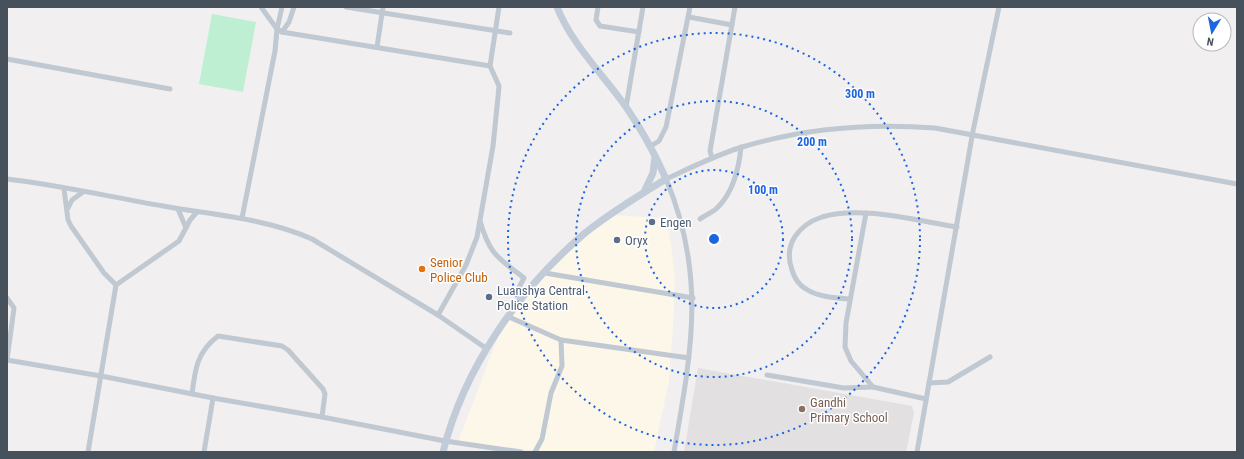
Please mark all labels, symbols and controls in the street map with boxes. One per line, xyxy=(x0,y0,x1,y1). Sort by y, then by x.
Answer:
north arrow xyxy=(1192,12,1232,52)
text: N xyxy=(1206,34,1215,48)
text: 300 m xyxy=(845,87,875,101)
text: 200 m xyxy=(797,135,827,149)
text: 100 m xyxy=(748,183,778,197)
place label: Engen xyxy=(660,215,692,230)
marker: Engen xyxy=(647,217,657,227)
centre of rings xyxy=(707,232,721,246)
place label: Oryx xyxy=(625,233,648,248)
marker: Oryx xyxy=(612,235,622,245)
place label: Senior Police Club xyxy=(430,255,488,285)
marker: Senior Police Club xyxy=(417,264,427,274)
place label: Luanshya Central Police Station xyxy=(497,283,585,313)
marker: Luanshya Central Police Station xyxy=(484,292,494,302)
place label: Gandhi Primary School xyxy=(810,395,888,425)
marker: Gandhi Primary School xyxy=(797,404,807,414)

